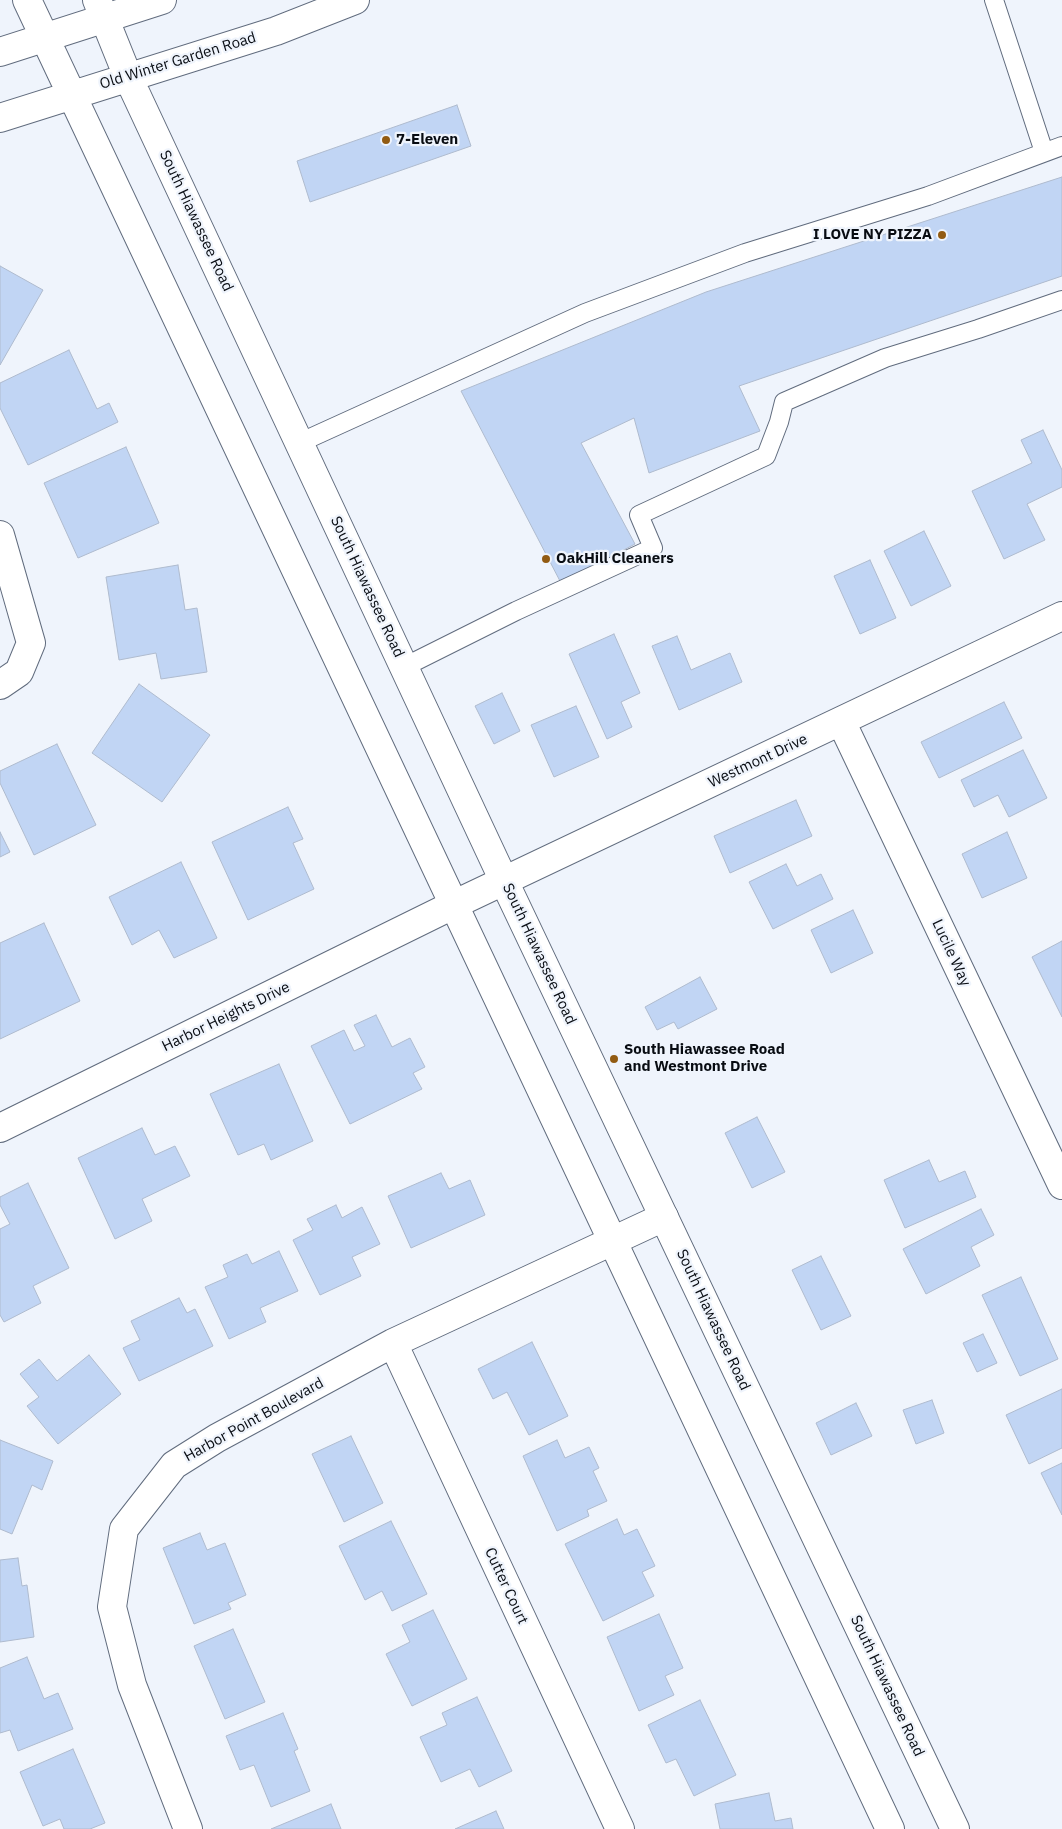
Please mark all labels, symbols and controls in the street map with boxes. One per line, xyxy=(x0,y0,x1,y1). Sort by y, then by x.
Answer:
street label: Old Winter Garden Road xyxy=(98,29,258,93)
place label: 7-Eleven xyxy=(396,131,458,149)
marker: 7-Eleven xyxy=(380,134,392,146)
street label: South Hiawassee Road xyxy=(155,148,237,294)
place label: I LOVE NY PIZZA xyxy=(813,226,932,244)
marker: I LOVE NY PIZZA xyxy=(936,229,948,241)
street label: South Hiawassee Road xyxy=(326,514,408,660)
place label: OakHill Cleaners xyxy=(556,550,674,568)
marker: OakHill Cleaners xyxy=(540,553,552,565)
street label: Westmont Drive xyxy=(705,730,811,792)
street label: South Hiawassee Road xyxy=(498,881,580,1027)
street label: Lucile Way xyxy=(928,917,974,989)
street label: Harbor Heights Drive xyxy=(159,978,293,1056)
place label: South Hiawassee Road and Westmont Drive xyxy=(624,1041,785,1076)
marker: South Hiawassee Road and Westmont Drive xyxy=(608,1053,620,1065)
street label: South Hiawassee Road xyxy=(672,1247,754,1393)
street label: Harbor Point Boulevard xyxy=(181,1374,327,1466)
street label: Cutter Court xyxy=(480,1545,532,1627)
street label: South Hiawassee Road xyxy=(846,1613,928,1759)

